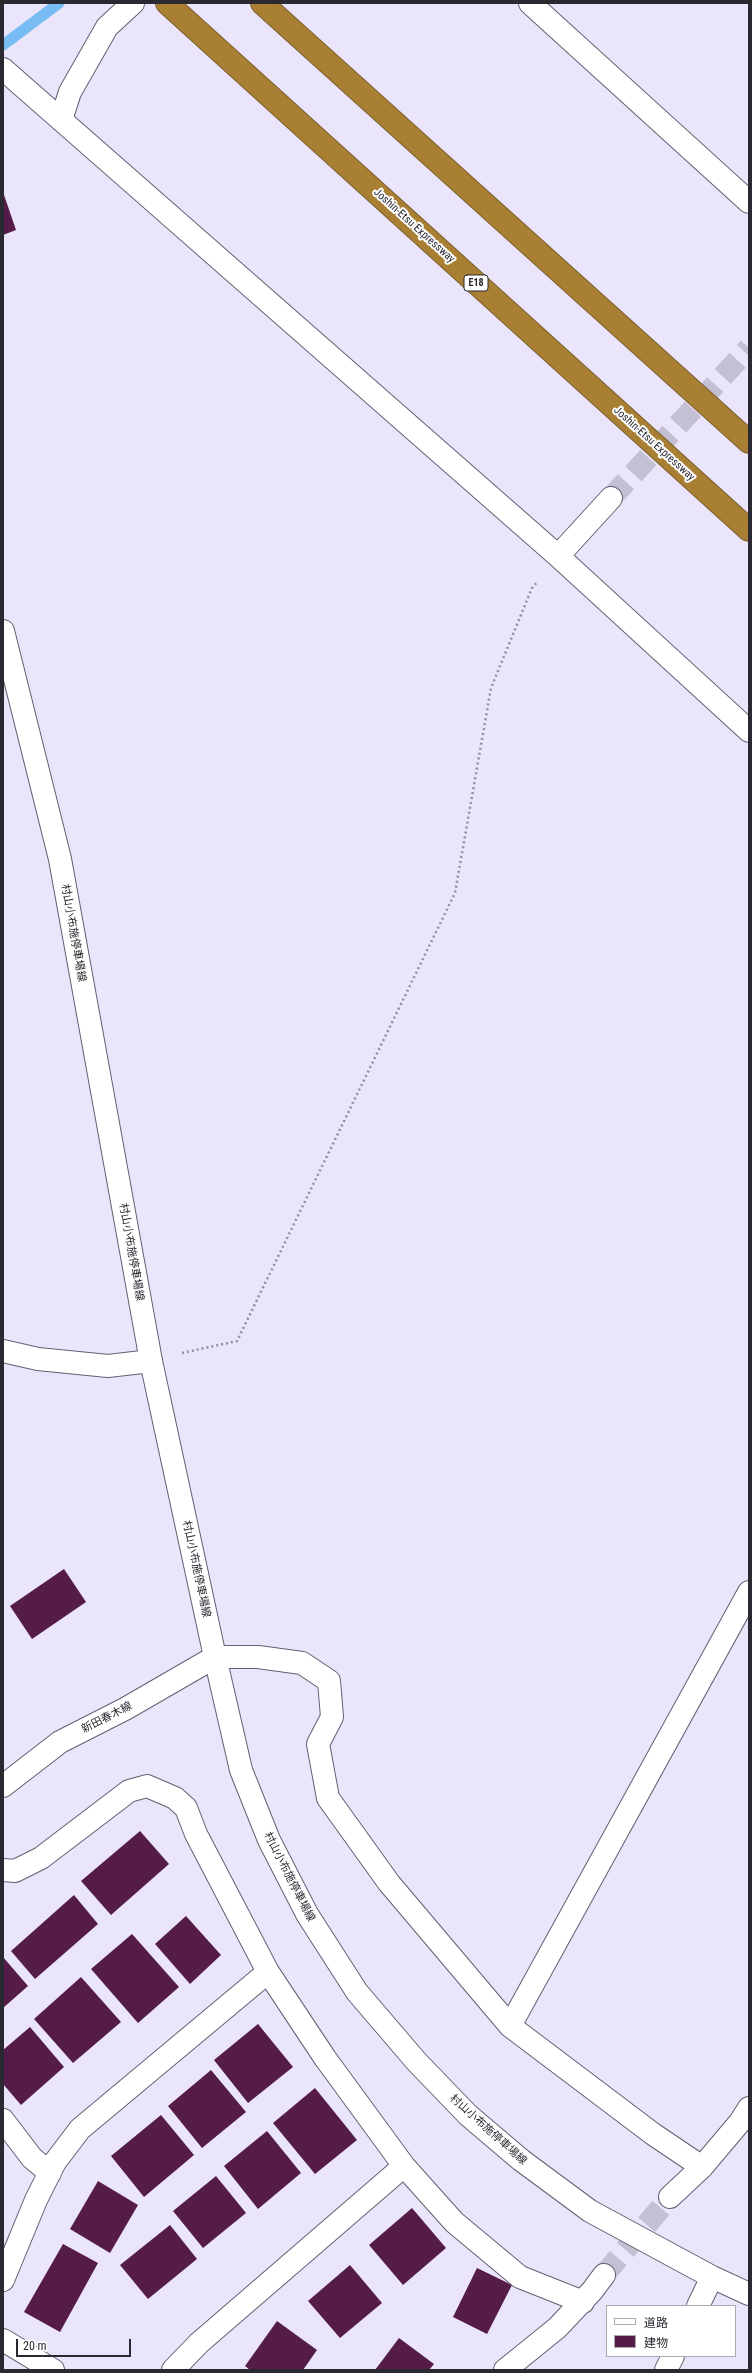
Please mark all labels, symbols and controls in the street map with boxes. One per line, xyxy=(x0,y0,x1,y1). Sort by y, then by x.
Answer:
street label: Joshin-Etsu Expressway xyxy=(371,186,457,266)
road number: E18 xyxy=(464,275,488,291)
street label: Joshin-Etsu Expressway xyxy=(611,404,697,484)
street label: 村山小布施停車場線 xyxy=(58,883,88,983)
street label: 村山小布施停車場線 xyxy=(116,1202,146,1302)
street label: 村山小布施停車場線 xyxy=(179,1519,213,1619)
street label: 新田春木線 xyxy=(80,1700,134,1736)
street label: 村山小布施停車場線 xyxy=(261,1830,317,1924)
street label: 村山小布施停車場線 xyxy=(447,2092,529,2168)
legend xyxy=(606,2305,736,2357)
text: 道路 xyxy=(644,2316,668,2330)
scale bar xyxy=(18,2331,133,2357)
text: 建物 xyxy=(644,2336,668,2350)
text: 20 m xyxy=(23,2339,47,2353)

